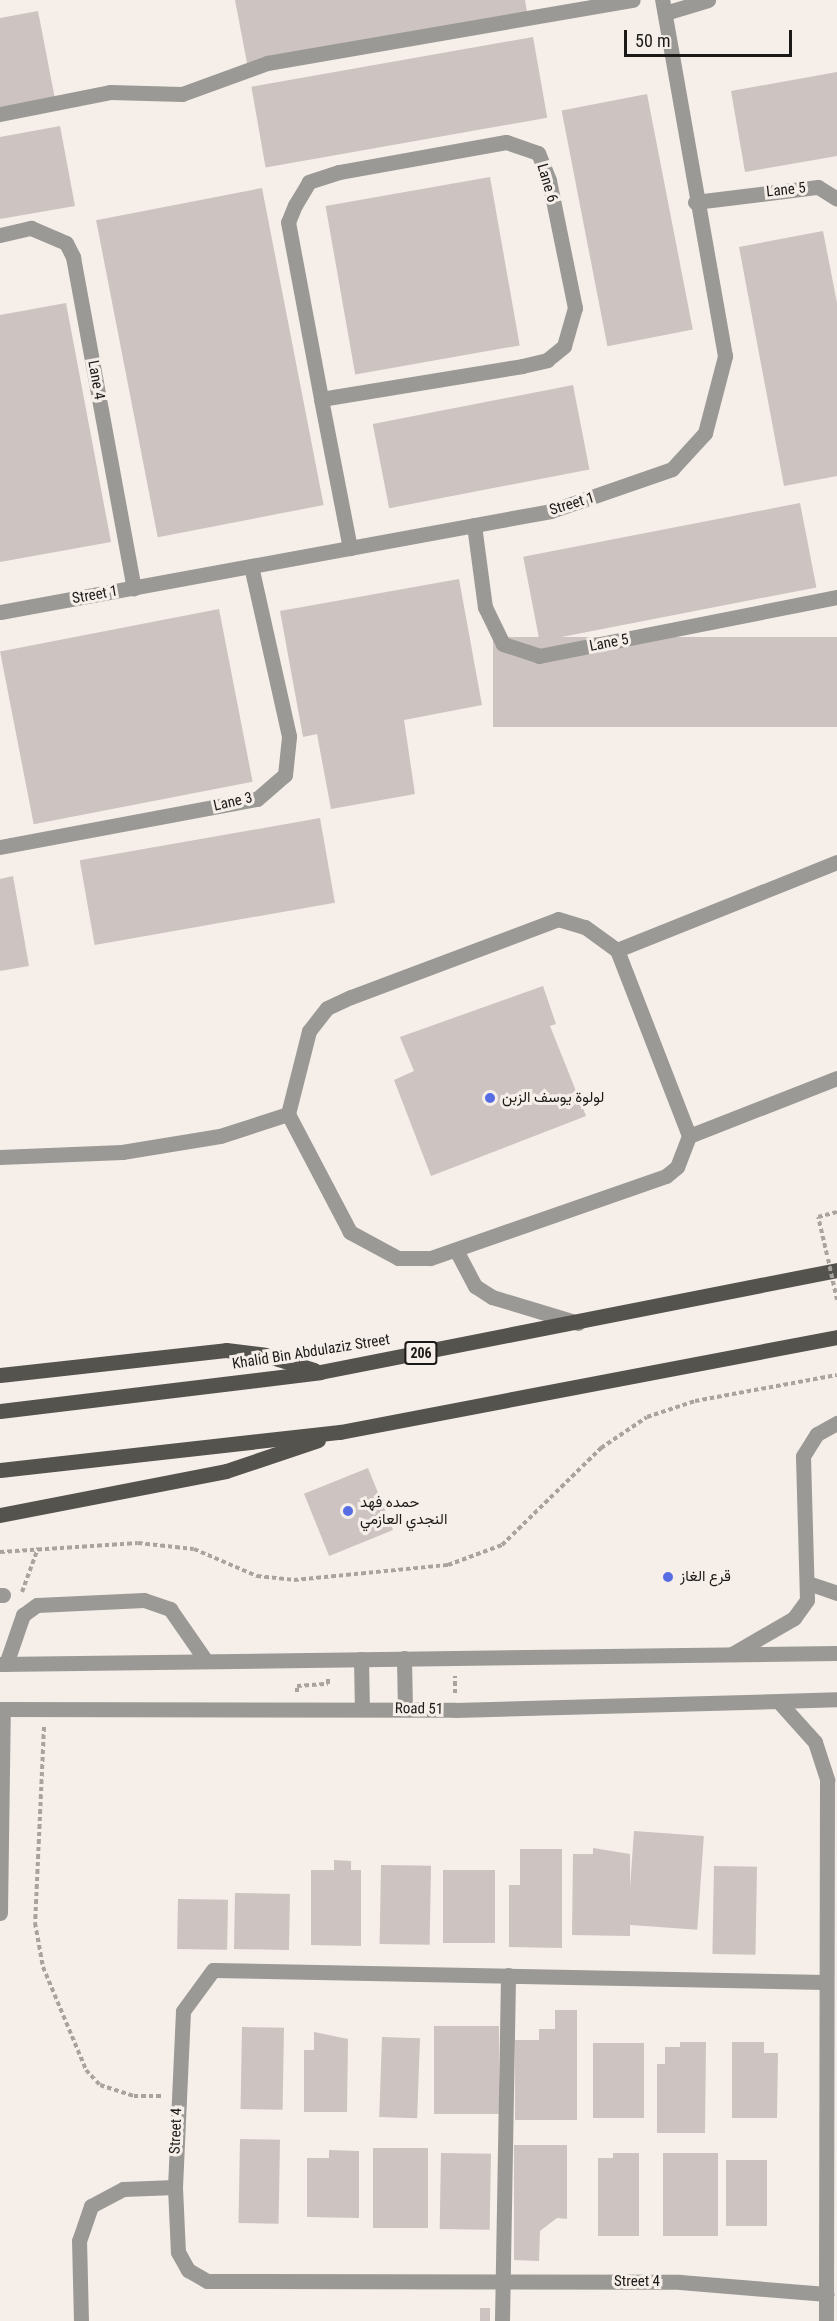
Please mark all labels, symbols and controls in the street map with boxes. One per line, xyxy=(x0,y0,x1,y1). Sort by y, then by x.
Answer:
scale bar xyxy=(627,18,795,56)
text: 50 m xyxy=(635,30,670,51)
street label: Lane 6 xyxy=(533,162,561,204)
street label: Lane 5 xyxy=(765,179,807,201)
street label: Lane 4 xyxy=(84,359,108,401)
street label: Street 1 xyxy=(547,489,597,519)
street label: Street 1 xyxy=(71,582,119,608)
street label: Lane 5 xyxy=(588,630,630,656)
street label: Lane 3 xyxy=(212,789,254,815)
place label: لولوة يوسف الزبن xyxy=(502,1089,604,1107)
marker: لولوة يوسف الزبن xyxy=(483,1091,497,1105)
street label: Khalid Bin Abdulaziz Street xyxy=(231,1331,391,1373)
road number: 206 xyxy=(403,1342,439,1364)
place label: حمده فهد النجدي العازمي xyxy=(360,1493,447,1528)
marker: حمده فهد النجدي العازمي xyxy=(341,1504,355,1518)
place label: قرع الغاز xyxy=(680,1568,731,1586)
marker: قرع الغاز xyxy=(661,1570,675,1584)
street label: Road 51 xyxy=(395,1700,443,1718)
street label: Street 4 xyxy=(166,2108,186,2154)
street label: Street 4 xyxy=(614,2273,660,2291)

